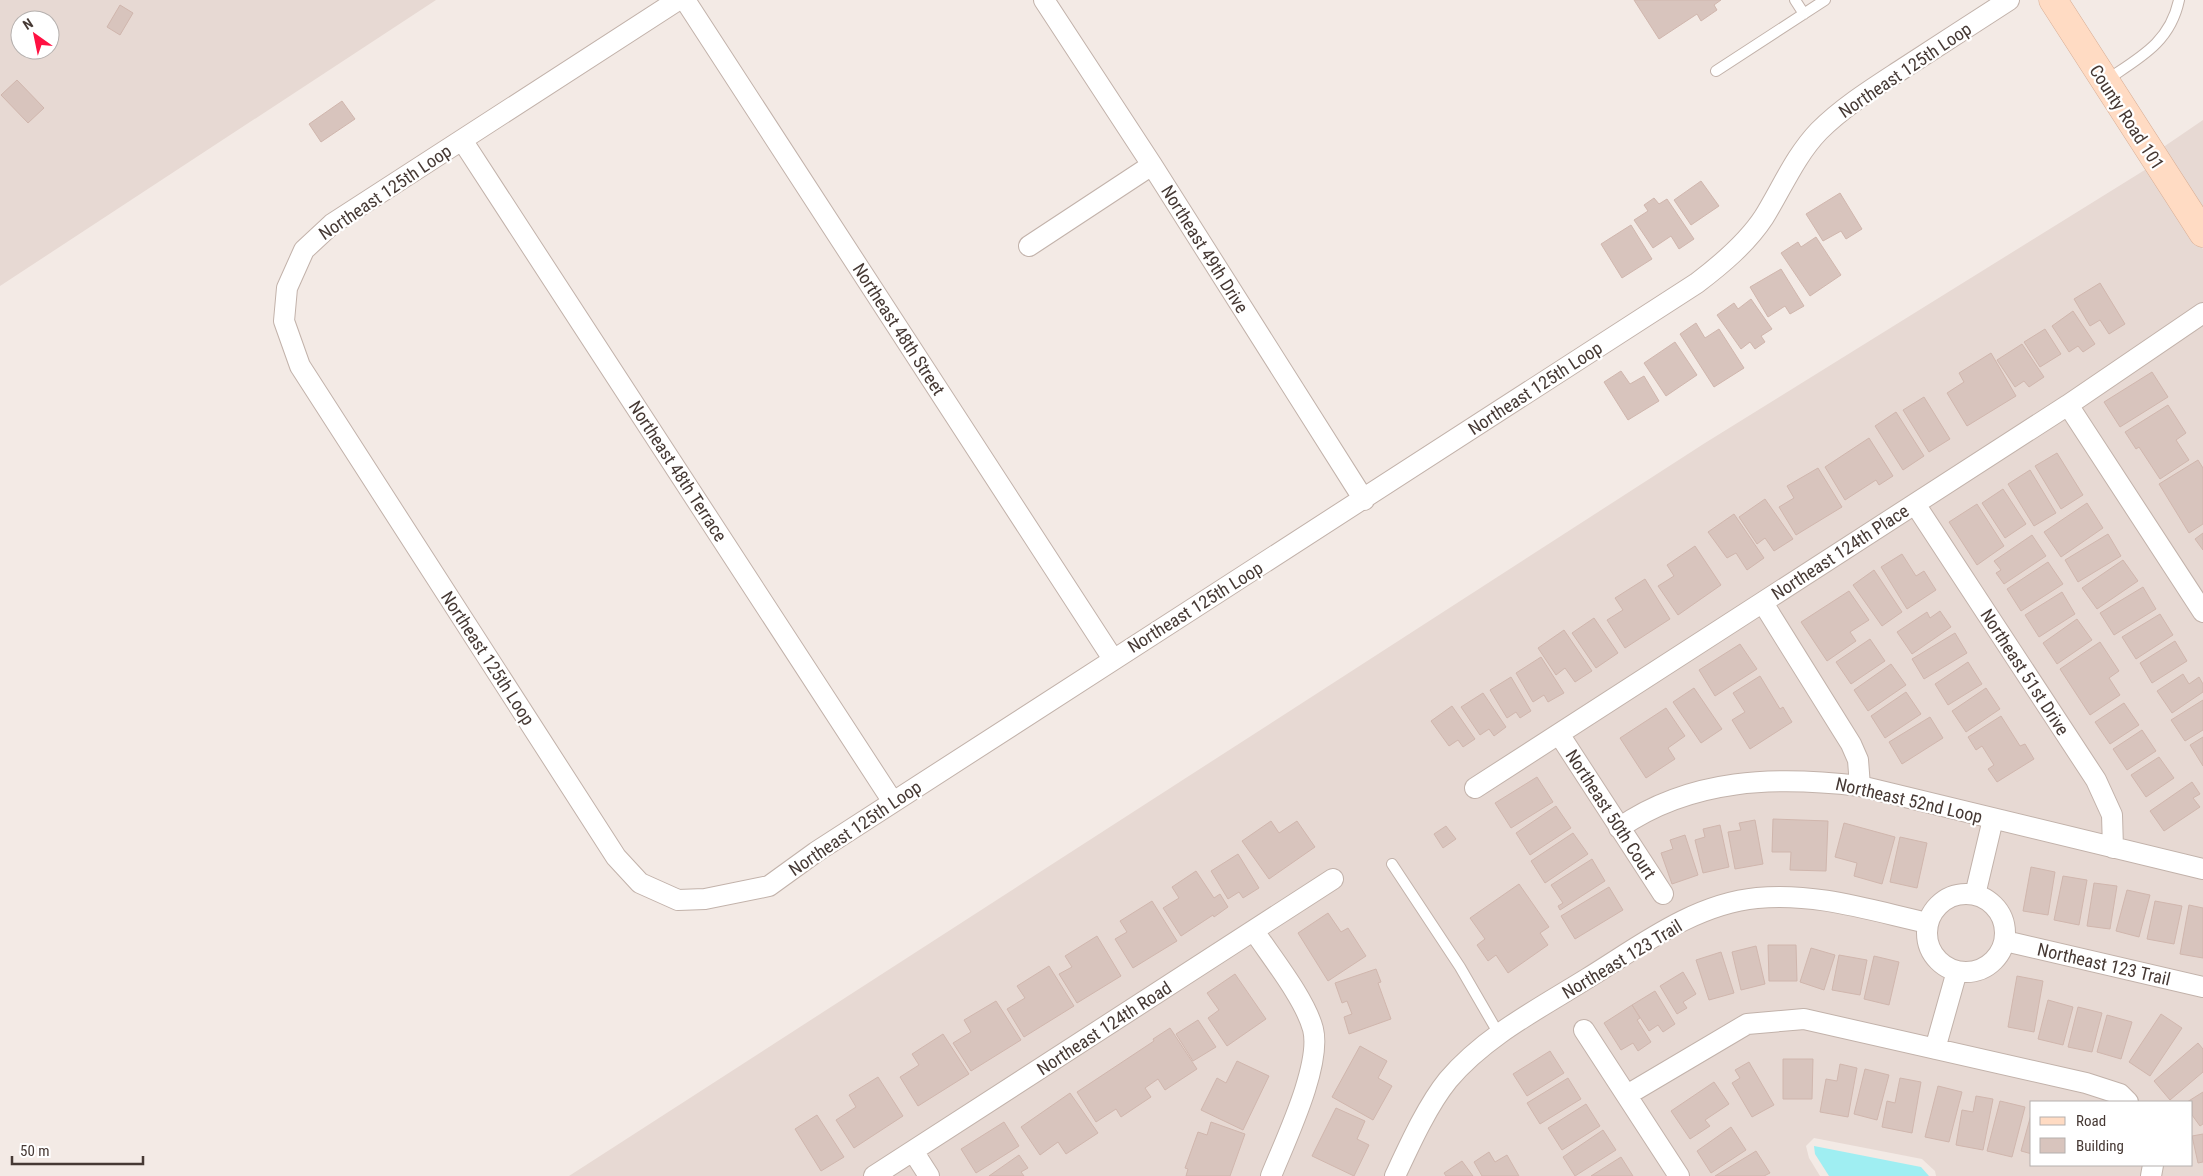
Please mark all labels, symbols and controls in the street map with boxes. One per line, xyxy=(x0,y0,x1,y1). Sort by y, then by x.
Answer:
north arrow xyxy=(10,10,60,60)
text: N xyxy=(20,15,36,33)
street label: Northeast 125th Loop xyxy=(1835,18,1975,122)
street label: County Road 101 xyxy=(2085,61,2169,173)
street label: Northeast 125th Loop xyxy=(315,140,455,244)
street label: Northeast 49th Drive xyxy=(1157,181,1253,317)
street label: Northeast 48th Street xyxy=(849,259,949,399)
street label: Northeast 125th Loop xyxy=(1464,337,1606,439)
street label: Northeast 48th Terrace xyxy=(625,397,731,545)
street label: Northeast 124th Place xyxy=(1768,500,1912,604)
street label: Northeast 125th Loop xyxy=(1124,557,1266,657)
street label: Northeast 125th Loop xyxy=(437,587,539,729)
street label: Northeast 51st Drive xyxy=(1976,605,2074,739)
street label: Northeast 50th Court xyxy=(1561,745,1661,883)
street label: Northeast 52nd Loop xyxy=(1834,773,1985,827)
street label: Northeast 125th Loop xyxy=(785,776,925,880)
street label: Northeast 123 Trail xyxy=(1558,915,1686,1003)
street label: Northeast 123 Trail xyxy=(2035,938,2173,990)
street label: Northeast 124th Road xyxy=(1033,977,1175,1079)
legend xyxy=(2030,1101,2193,1166)
text: Road xyxy=(2076,1112,2106,1130)
scale bar xyxy=(12,1134,144,1166)
text: Building xyxy=(2076,1137,2124,1155)
text: 50 m xyxy=(20,1142,50,1160)

